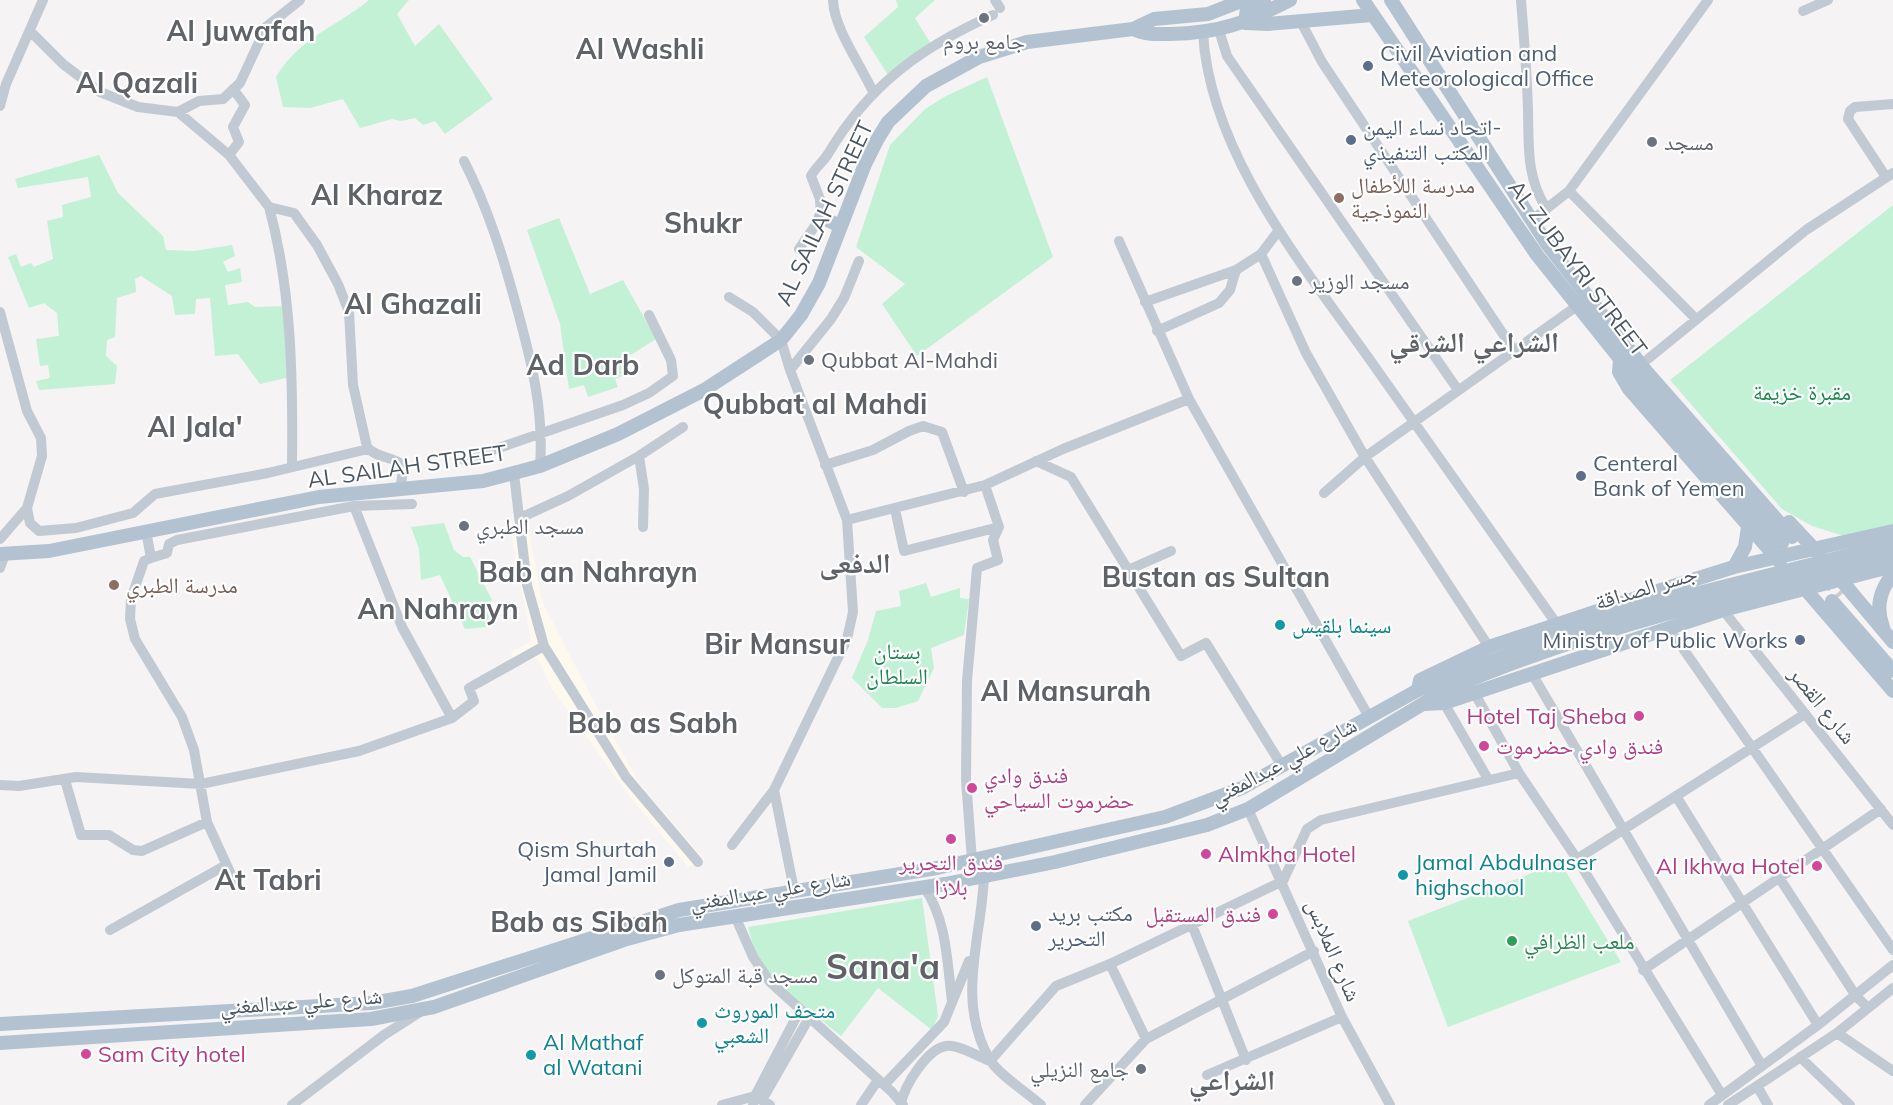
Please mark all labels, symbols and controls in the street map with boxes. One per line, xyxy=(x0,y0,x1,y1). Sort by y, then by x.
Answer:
marker: جامع بروم xyxy=(977,11,991,25)
district label: Al Juwafah xyxy=(166,13,316,48)
place label: جامع بروم xyxy=(943,27,1025,56)
district label: Al Washli xyxy=(576,31,704,66)
place label: Civil Aviation and Meteorological Office xyxy=(1380,39,1594,92)
marker: Civil Aviation and Meteorological Office xyxy=(1361,59,1375,73)
district label: Al Qazali xyxy=(76,65,198,100)
place label: اتحاد نساء اليمن- المكتب التنفيذي xyxy=(1363,113,1502,170)
street label: AL SAILAH STREET xyxy=(769,116,879,310)
place label: مسجد xyxy=(1664,128,1714,156)
marker: اتحاد نساء اليمن- المكتب التنفيذي xyxy=(1344,133,1358,147)
marker: مسجد xyxy=(1645,135,1659,149)
place label: مدرسة اللأطفال النموذجية xyxy=(1351,171,1475,224)
street label: AL ZUBAYRI STREET xyxy=(1503,174,1653,362)
district label: Al Kharaz xyxy=(311,177,443,212)
marker: مدرسة اللأطفال النموذجية xyxy=(1332,191,1346,205)
district label: Shukr xyxy=(664,205,742,240)
place label: مسجد الوزير xyxy=(1308,267,1410,295)
marker: مسجد الوزير xyxy=(1290,274,1304,288)
district label: Al Ghazali xyxy=(344,286,482,321)
district label: الشراعي الشرقي xyxy=(1389,324,1559,365)
place label: Qubbat Al-Mahdi xyxy=(821,346,998,374)
district label: Ad Darb xyxy=(527,347,639,382)
marker: Qubbat Al-Mahdi xyxy=(802,353,816,367)
park label: مقبرة خزيمة xyxy=(1753,378,1851,406)
district label: Qubbat al Mahdi xyxy=(703,386,927,421)
district label: Al Jala' xyxy=(148,409,242,444)
street label: AL SAILAH STREET xyxy=(306,438,508,494)
place label: Centeral Bank of Yemen xyxy=(1593,449,1745,502)
marker: Centeral Bank of Yemen xyxy=(1574,469,1588,483)
place label: مسجد الطبري xyxy=(476,512,584,544)
marker: مسجد الطبري xyxy=(457,519,471,533)
district label: الدفعى xyxy=(819,545,891,581)
district label: Bab an Nahrayn xyxy=(478,554,698,589)
street label: جسر الصداقة xyxy=(1592,558,1700,616)
district label: Bustan as Sultan xyxy=(1102,559,1330,594)
place label: مدرسة الطبري xyxy=(126,571,238,603)
marker: مدرسة الطبري xyxy=(107,578,121,592)
district label: An Nahrayn xyxy=(357,591,519,626)
place label: سينما بلقيس xyxy=(1292,611,1391,639)
marker: سينما بلقيس xyxy=(1273,618,1287,632)
district label: Bir Mansur xyxy=(704,626,850,661)
place label: Ministry of Public Works xyxy=(1543,626,1788,654)
marker: Ministry of Public Works xyxy=(1793,633,1807,647)
park label: بستان السلطان xyxy=(866,637,928,690)
street label: شارع القصر xyxy=(1783,660,1863,750)
district label: Al Mansurah xyxy=(981,673,1151,708)
place label: Hotel Taj Sheba xyxy=(1466,702,1627,730)
district label: Bab as Sabh xyxy=(568,705,738,740)
marker: Hotel Taj Sheba xyxy=(1632,709,1646,723)
street label: شارع علي عبدالمغني xyxy=(1205,710,1363,815)
place label: فندق وادي حضرموت xyxy=(1496,732,1663,764)
marker: فندق وادي حضرموت xyxy=(1477,739,1491,753)
place label: فندق وادي حضرموت السياحي xyxy=(984,761,1134,818)
marker: فندق وادي حضرموت السياحي xyxy=(965,781,979,795)
marker: فندق التحرير بلازا xyxy=(944,832,958,846)
place label: Qism Shurtah Jamal Jamil xyxy=(517,835,657,888)
place label: Almkha Hotel xyxy=(1218,840,1356,868)
marker: Almkha Hotel xyxy=(1199,847,1213,861)
place label: فندق التحرير بلازا xyxy=(898,848,1003,901)
place label: Jamal Abdulnaser highschool xyxy=(1415,848,1596,901)
place label: Al Ikhwa Hotel xyxy=(1656,852,1805,880)
marker: Qism Shurtah Jamal Jamil xyxy=(662,855,676,869)
marker: Al Ikhwa Hotel xyxy=(1810,859,1824,873)
district label: At Tabri xyxy=(214,862,322,897)
street label: شارع علي عبدالمغني xyxy=(688,863,853,920)
marker: Jamal Abdulnaser highschool xyxy=(1396,868,1410,882)
street label: شارع الملابس xyxy=(1300,895,1368,1005)
place label: مكتب بريد التحرير xyxy=(1047,899,1133,952)
place label: فندق المستقبل xyxy=(1145,900,1261,928)
district label: Bab as Sibah xyxy=(490,904,668,939)
marker: فندق المستقبل xyxy=(1266,907,1280,921)
marker: مكتب بريد التحرير xyxy=(1029,919,1043,933)
place label: ملعب الظرافي xyxy=(1524,927,1634,959)
marker: ملعب الظرافي xyxy=(1505,934,1519,948)
district label: Sana'a xyxy=(826,945,940,988)
place label: مسجد قبة المتوكل xyxy=(672,961,818,989)
marker: مسجد قبة المتوكل xyxy=(653,968,667,982)
street label: شارع علي عبدالمغني xyxy=(219,981,383,1024)
place label: متحف الموروث الشعبي xyxy=(714,996,835,1053)
marker: متحف الموروث الشعبي xyxy=(695,1016,709,1030)
place label: Al Mathaf al Watani xyxy=(543,1028,644,1081)
place label: Sam City hotel xyxy=(98,1040,246,1068)
marker: Sam City hotel xyxy=(79,1047,93,1061)
marker: Al Mathaf al Watani xyxy=(524,1048,538,1062)
place label: جامع النزيلي xyxy=(1030,1055,1129,1087)
marker: جامع النزيلي xyxy=(1134,1062,1148,1076)
district label: الشراعي xyxy=(1189,1062,1275,1103)

